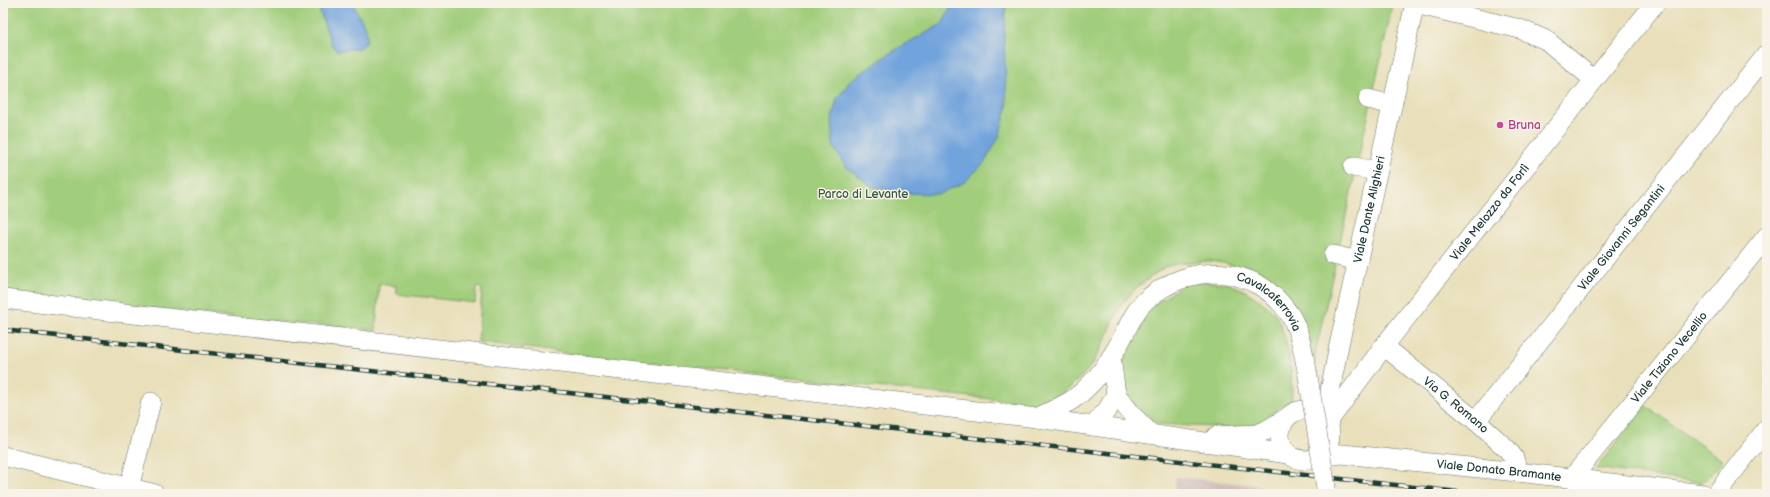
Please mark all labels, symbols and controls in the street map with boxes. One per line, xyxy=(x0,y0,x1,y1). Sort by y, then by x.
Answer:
place label: Bruna xyxy=(1508,118,1541,133)
marker: Bruna xyxy=(1495,120,1505,130)
street label: Viale Dante Alighieri xyxy=(1350,154,1389,265)
street label: Viale Melozzo da Forlì xyxy=(1447,161,1533,264)
street label: Viale Giovanni Segantini xyxy=(1575,182,1669,294)
park label: Parco di Levante xyxy=(818,187,908,202)
street label: Cavalcaferrovia xyxy=(1235,269,1304,334)
street label: Viale Tiziano Vecellio xyxy=(1628,309,1711,406)
street label: Via G. Romano xyxy=(1420,374,1492,437)
street label: Viale Donato Bramante xyxy=(1436,457,1562,485)

